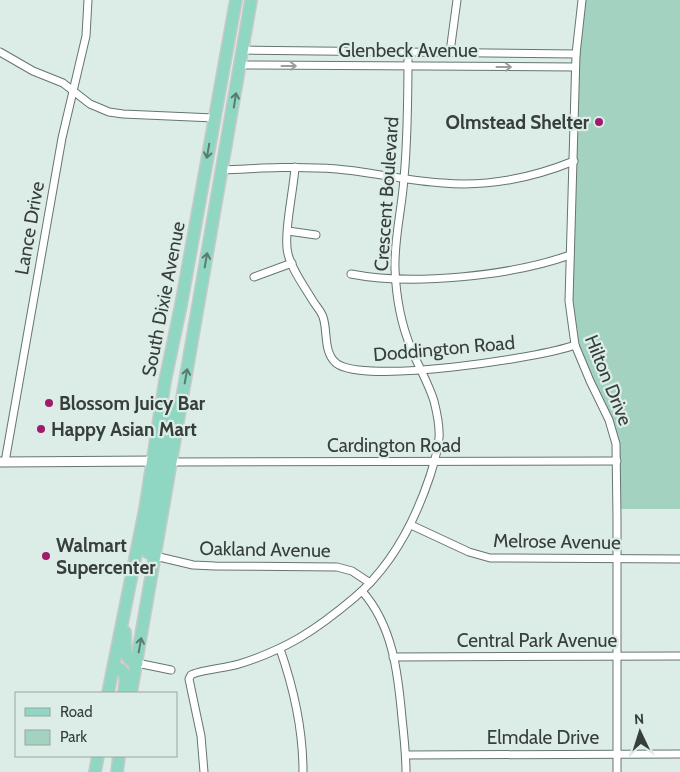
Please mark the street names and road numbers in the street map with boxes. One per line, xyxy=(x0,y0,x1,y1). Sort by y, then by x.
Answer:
street label: Glenbeck Avenue xyxy=(338,39,478,62)
street label: Crescent Boulevard xyxy=(370,116,403,272)
street label: Lance Drive xyxy=(10,179,49,277)
street label: South Dixie Avenue xyxy=(137,219,190,379)
street label: Doddington Road xyxy=(372,331,516,366)
street label: Hilton Drive xyxy=(580,331,637,429)
street label: Cardington Road xyxy=(327,434,461,457)
street label: Melrose Avenue xyxy=(493,529,621,554)
street label: Oakland Avenue xyxy=(199,537,331,562)
street label: Central Park Avenue xyxy=(457,629,618,652)
street label: Elmdale Drive xyxy=(487,726,599,749)

